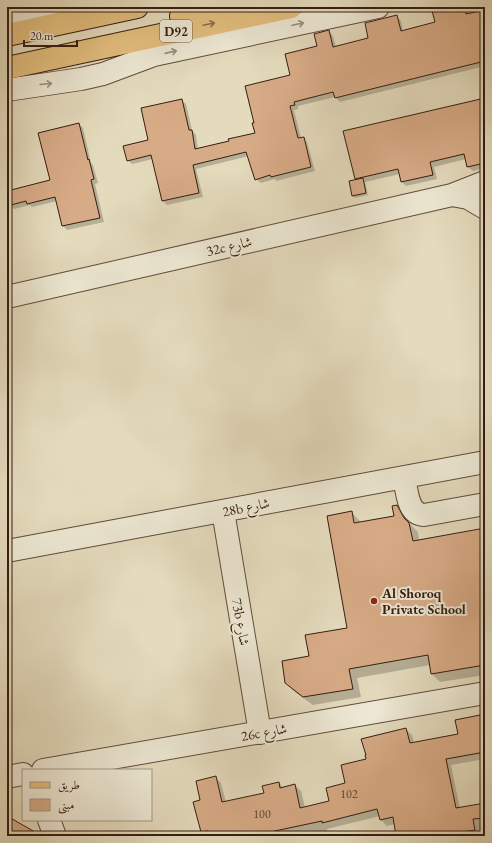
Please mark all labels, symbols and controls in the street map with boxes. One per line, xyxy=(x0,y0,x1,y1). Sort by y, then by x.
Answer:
road number: D92 xyxy=(160,20,192,42)
one-way arrow xyxy=(203,20,216,28)
one-way arrow xyxy=(291,20,304,28)
scale bar xyxy=(24,22,77,48)
text: 20 m xyxy=(30,28,54,44)
one-way arrow xyxy=(164,47,177,55)
one-way arrow xyxy=(39,80,52,88)
street label: 32c شارع xyxy=(204,232,254,263)
street label: 28b شارع xyxy=(221,494,272,523)
place label: Al Shoroq Private School xyxy=(381,584,466,618)
marker: Al Shoroq Private School xyxy=(369,596,379,606)
street label: 73b شارع xyxy=(225,597,254,648)
street label: 26c شارع xyxy=(240,719,289,748)
legend xyxy=(22,769,152,821)
text: طريق xyxy=(58,777,80,793)
house number: 102 xyxy=(340,786,358,802)
text: مبنى xyxy=(58,797,74,814)
house number: 100 xyxy=(253,806,271,822)

